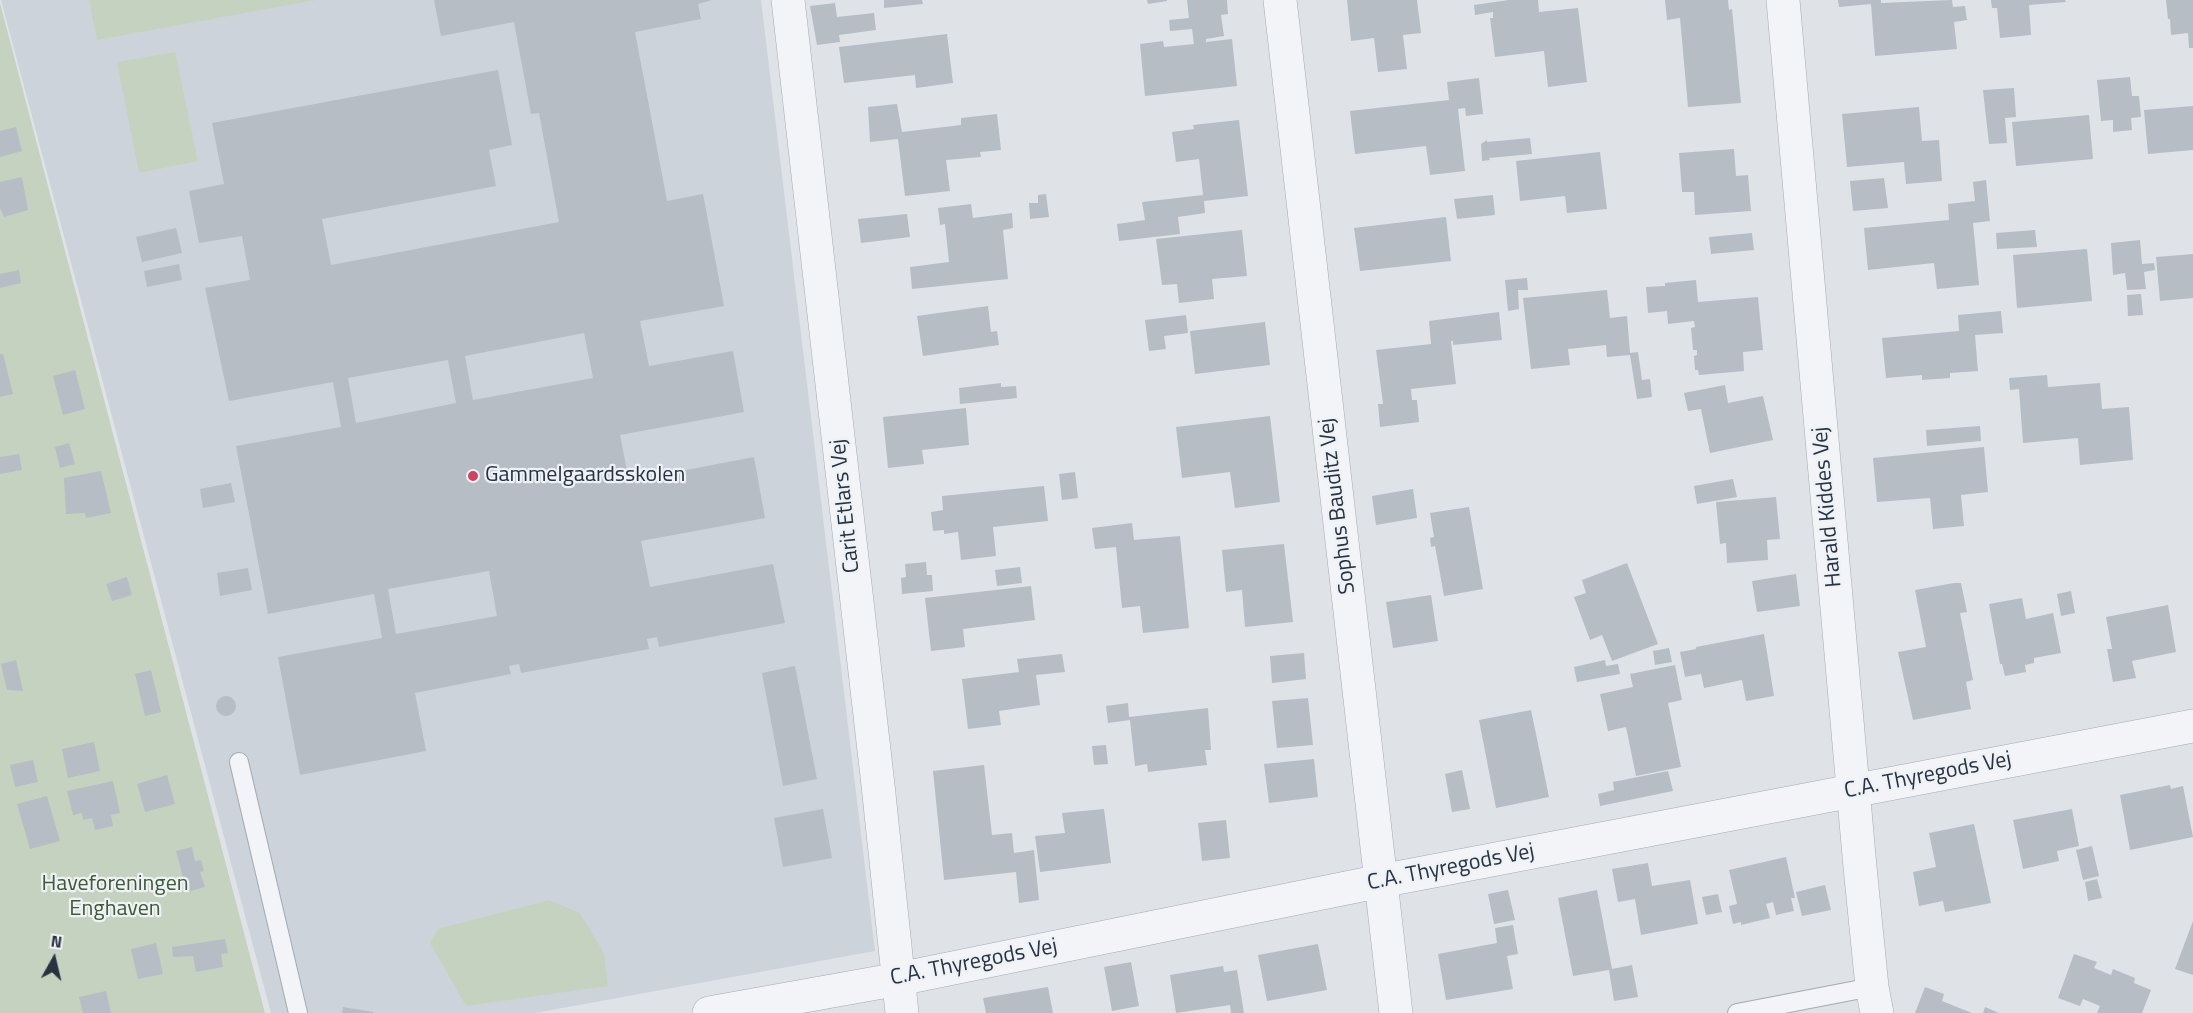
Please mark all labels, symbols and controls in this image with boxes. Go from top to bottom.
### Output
street label: Sophus Bauditz Vej [1314,417,1362,595]
street label: Harald Kiddes Vej [1808,426,1848,588]
street label: Carit Etlars Vej [826,438,866,574]
place label: Gammelgaardsskolen [485,463,685,489]
marker: Gammelgaardsskolen [466,469,480,483]
street label: C.A. Thyregods Vej [1842,747,2014,805]
street label: C.A. Thyregods Vej [1365,839,1537,897]
park label: Haveforeningen Enghaven [41,872,189,924]
north arrow [24,929,84,989]
text: N [49,929,64,954]
street label: C.A. Thyregods Vej [888,934,1060,992]

